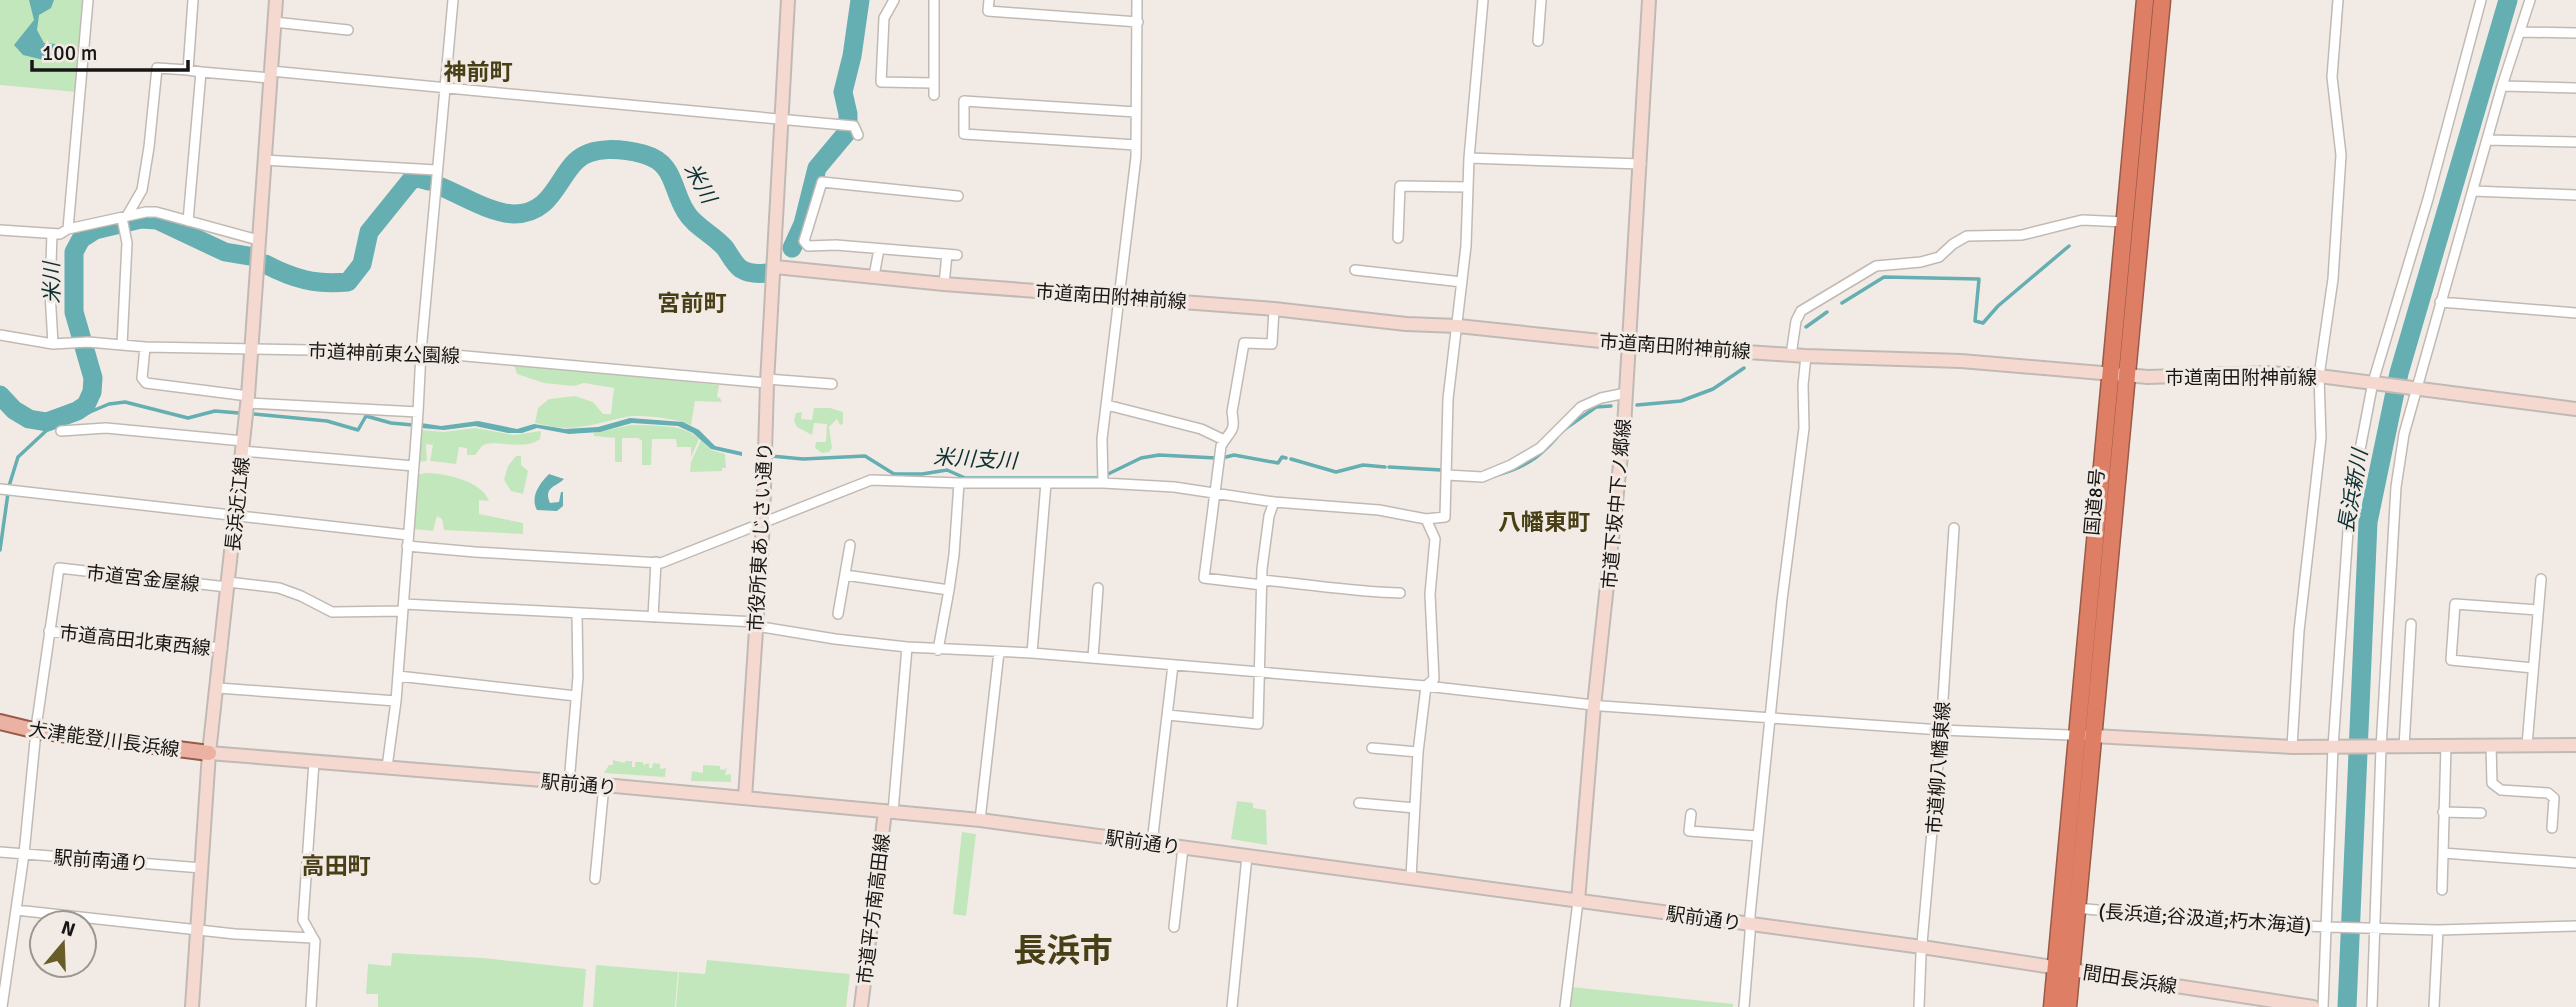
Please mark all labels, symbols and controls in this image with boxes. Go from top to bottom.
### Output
scale bar [32,28,187,72]
text: 100 m [42,40,97,66]
district label: 神前町 [444,58,513,87]
water label: 米川 [678,158,723,209]
water label: 米川 [39,260,65,304]
street label: 市道南田附神前線 [1034,280,1188,314]
district label: 宮前町 [658,289,727,318]
street label: 市道南田附神前線 [1598,330,1752,364]
street label: 市道神前東公園線 [308,339,460,369]
street label: 市道南田附神前線 [2165,366,2317,390]
street label: 市道下坂中下ノ郷線 [1598,418,1636,590]
street label: 市役所東あじさい通り [744,442,778,633]
water label: 米川支川 [932,444,1020,474]
water label: 長浜新川 [2333,445,2373,535]
street label: 長浜近江線 [221,456,255,553]
street label: 国道8号 [2080,468,2110,537]
district label: 八幡東町 [1498,508,1590,537]
street label: 市道宮金屋線 [85,561,201,597]
street label: 市道高田北東西線 [58,621,212,661]
street label: 市道柳八幡東線 [1922,701,1956,835]
street label: 大津能登川長浜線 [27,718,181,762]
street label: 駅前通り [540,770,618,800]
street label: 駅前通り [1104,826,1182,860]
street label: 市道平方南高田線 [853,832,895,986]
street label: 駅前南通り [53,846,149,876]
district label: 高田町 [302,852,371,881]
street label: (長浜道;谷汲道;朽木海道) [2098,900,2312,938]
street label: 駅前通り [1665,902,1743,936]
north arrow [28,909,98,979]
text: N [58,915,78,942]
district label: 長浜市 [1014,931,1113,972]
street label: 間田長浜線 [2081,961,2179,999]

